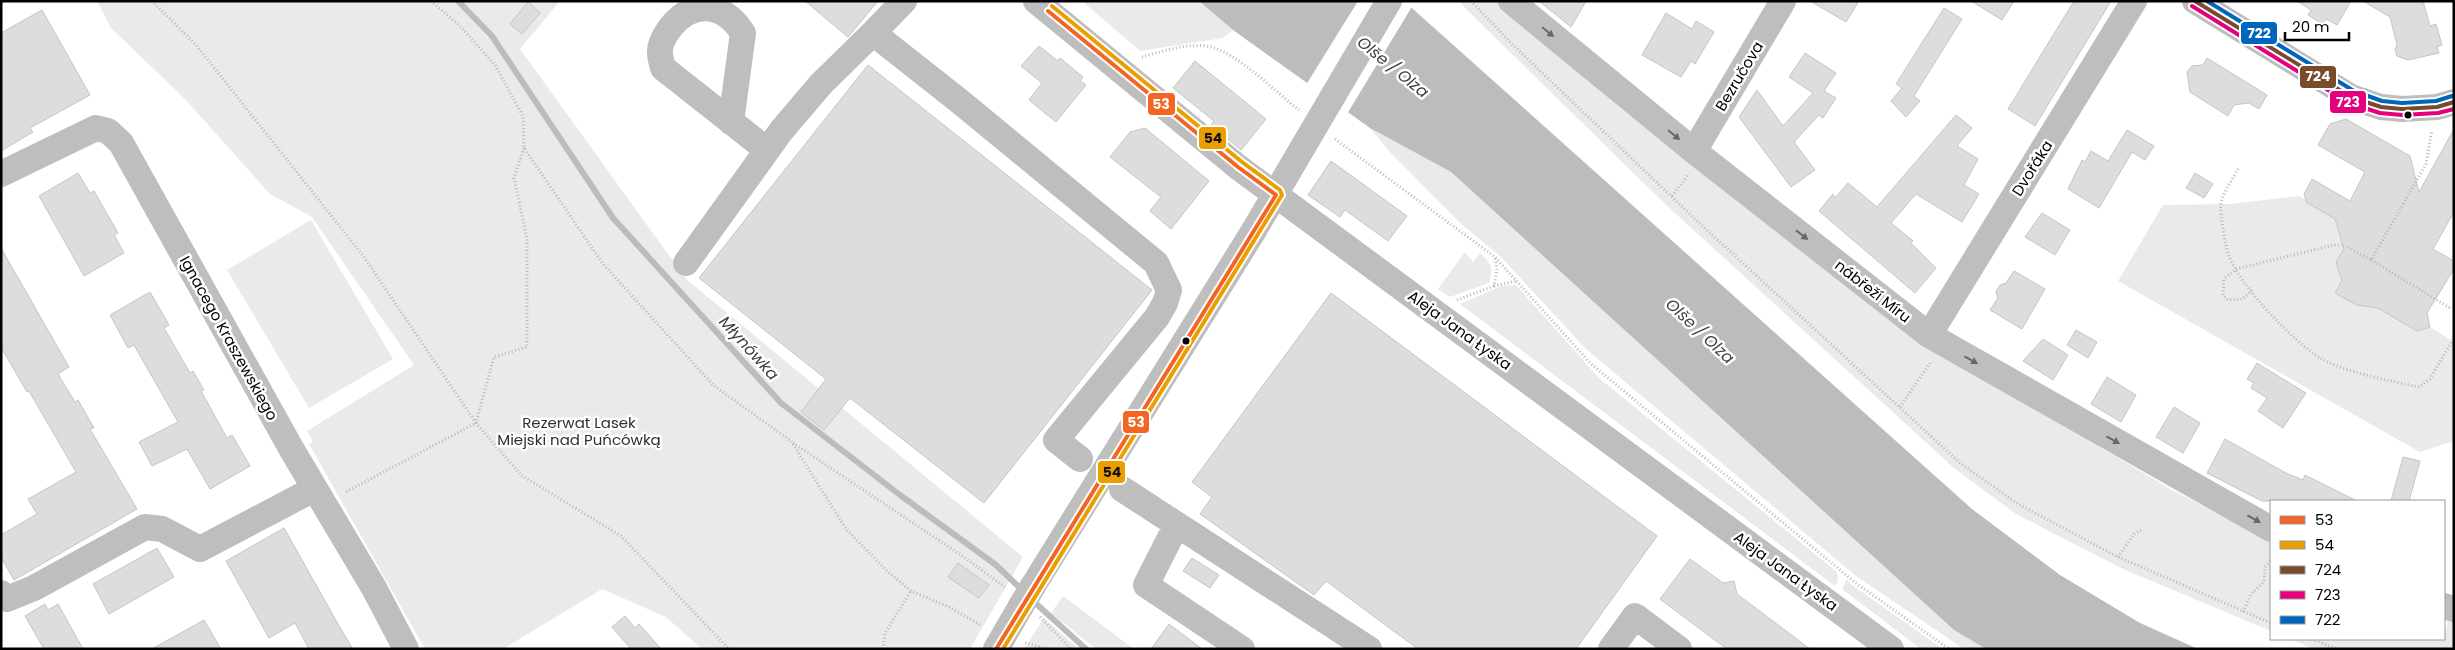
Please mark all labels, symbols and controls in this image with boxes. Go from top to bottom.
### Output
scale bar [2285,10,2349,42]
text: 20 m [2292,16,2330,37]
line badge: 722 [2240,21,2278,45]
text: 722 [2247,23,2271,43]
one-way arrow [1542,27,1555,38]
water label: Olše / Olza [1352,31,1434,103]
street label: Bezručova [1710,37,1768,115]
line badge: 724 [2299,65,2337,89]
text: 724 [2306,66,2330,86]
line badge: 723 [2329,90,2367,114]
line badge: 53 [1147,92,1176,116]
text: 723 [2336,92,2360,112]
text: 53 [1152,94,1170,114]
unlabelled marker [2403,110,2413,120]
line badge: 54 [1198,126,1227,150]
text: 54 [1204,128,1222,148]
one-way arrow [1668,129,1680,140]
street label: Dvořáka [2007,136,2057,200]
one-way arrow [1795,230,1808,241]
street label: Ignacego Kraszewskiego [175,252,283,424]
street label: nábřeží Míru [1831,255,1915,327]
street label: Aleja Jana Łyska [1404,285,1516,375]
water label: Olše / Olza [1661,293,1740,369]
water label: Młynówka [714,311,784,385]
unlabelled marker [1181,336,1191,346]
one-way arrow [1964,355,1978,364]
line badge: 53 [1122,410,1150,434]
park label: Rezerwat Lasek Miejski nad Puńcówką [497,412,661,450]
text: 53 [1127,412,1145,432]
one-way arrow [2106,435,2119,444]
line badge: 54 [1097,460,1126,484]
text: 54 [1103,462,1121,482]
legend [2270,500,2445,640]
text: 53 [2315,509,2333,530]
one-way arrow [2248,515,2261,524]
street label: Aleja Jana Łyska [1730,526,1842,616]
text: 54 [2315,534,2334,555]
text: 724 [2315,559,2341,580]
text: 723 [2315,584,2341,605]
text: 722 [2315,609,2340,630]

